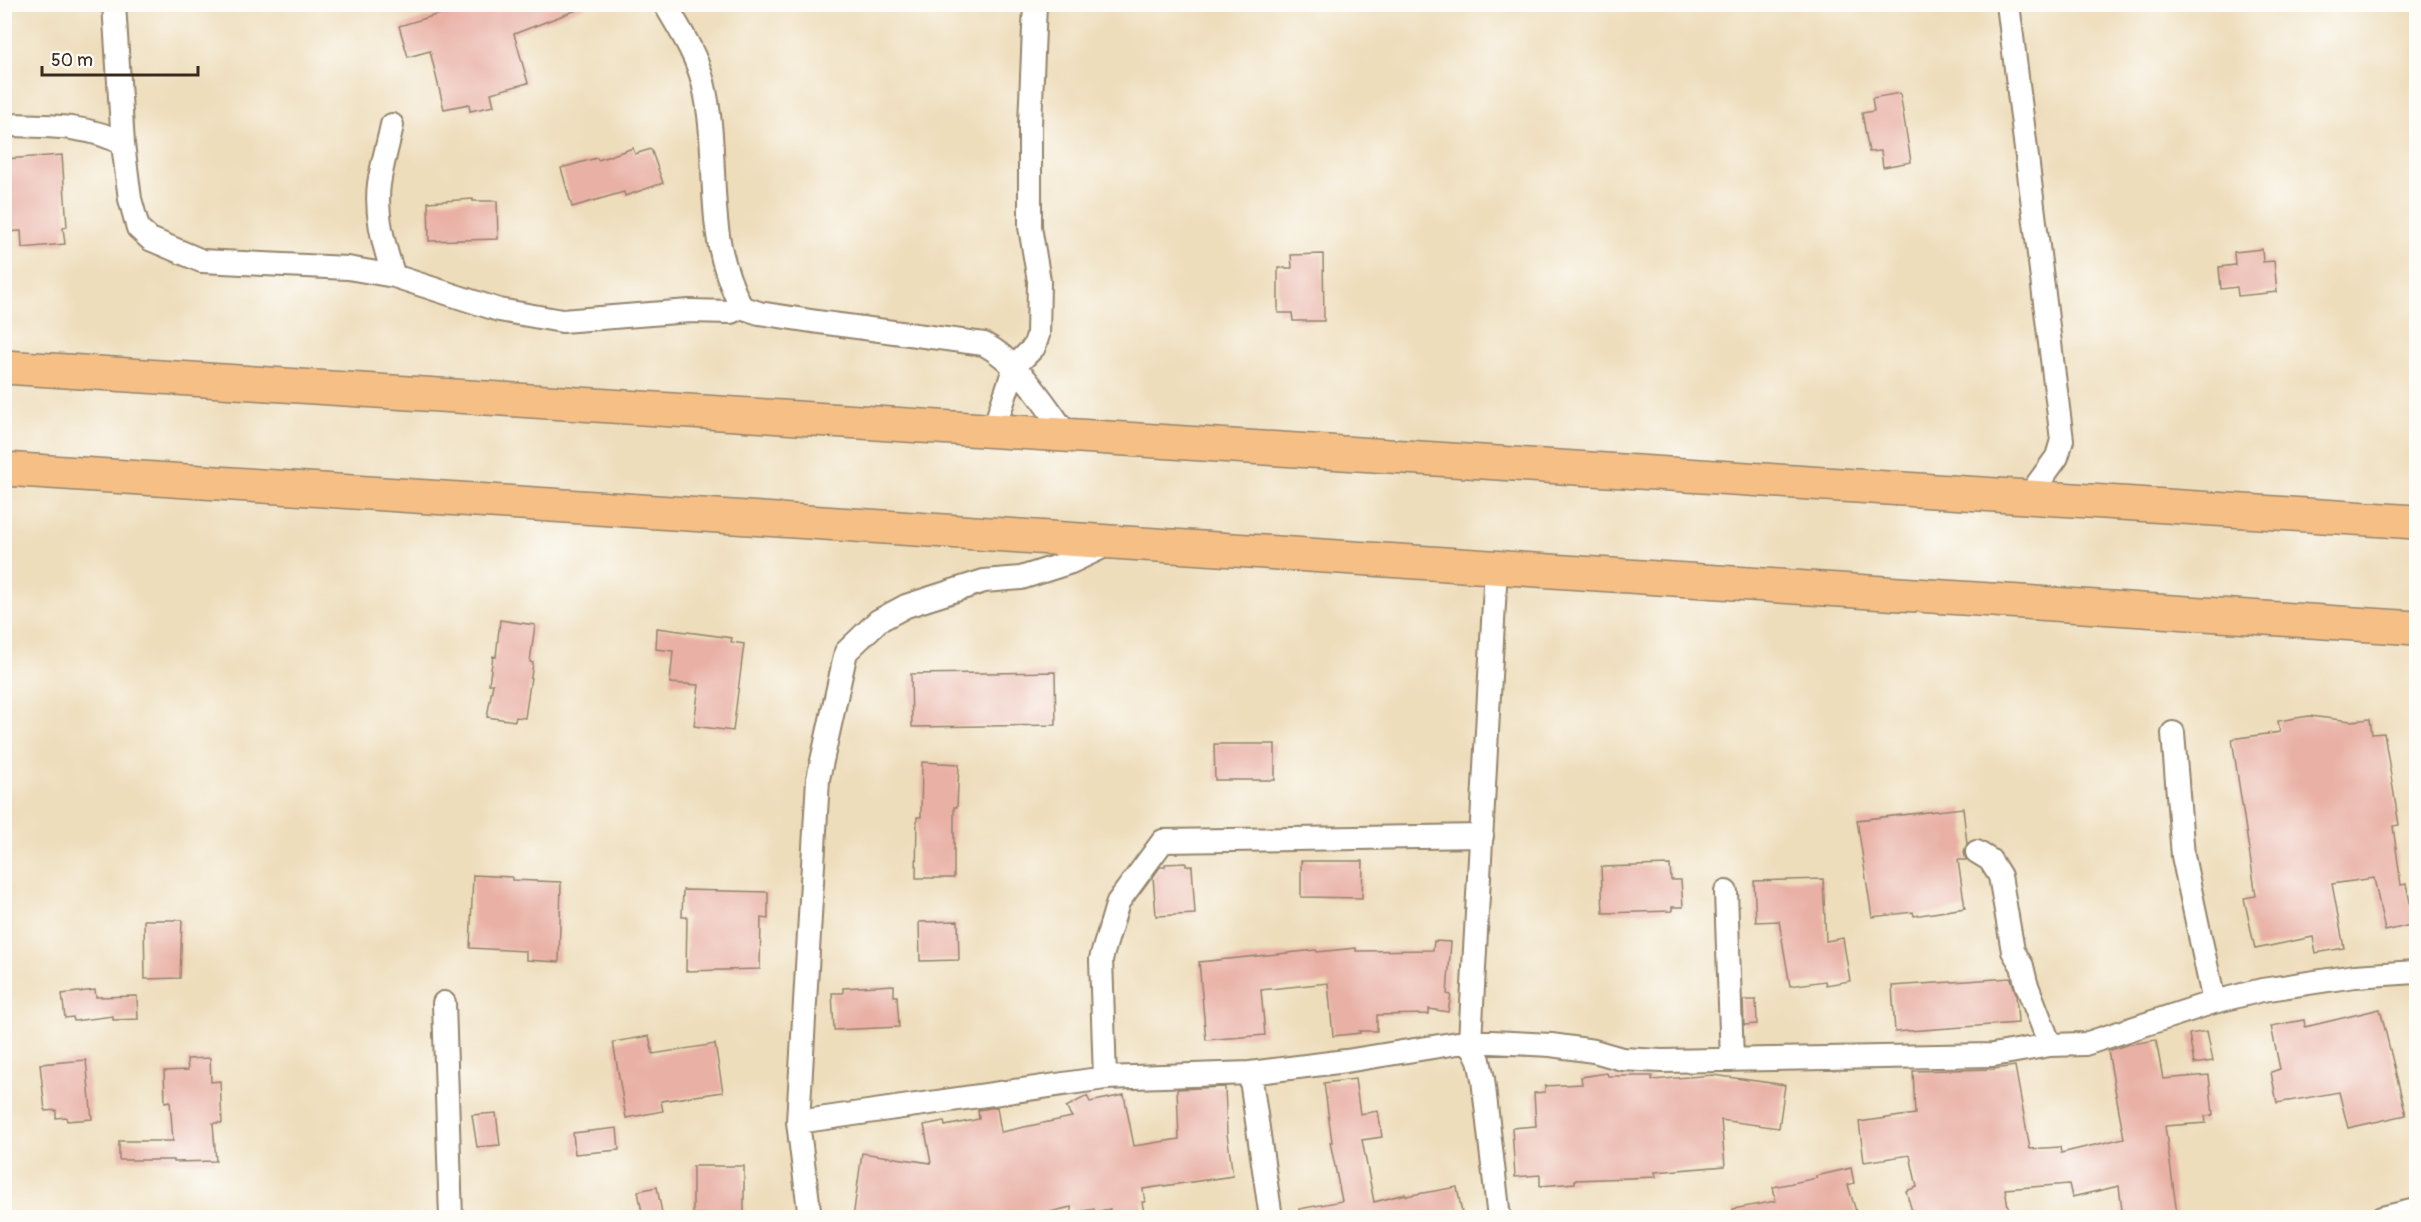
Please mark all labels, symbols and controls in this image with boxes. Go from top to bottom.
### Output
scale bar [42,39,198,77]
text: 50 m [51,49,93,72]

